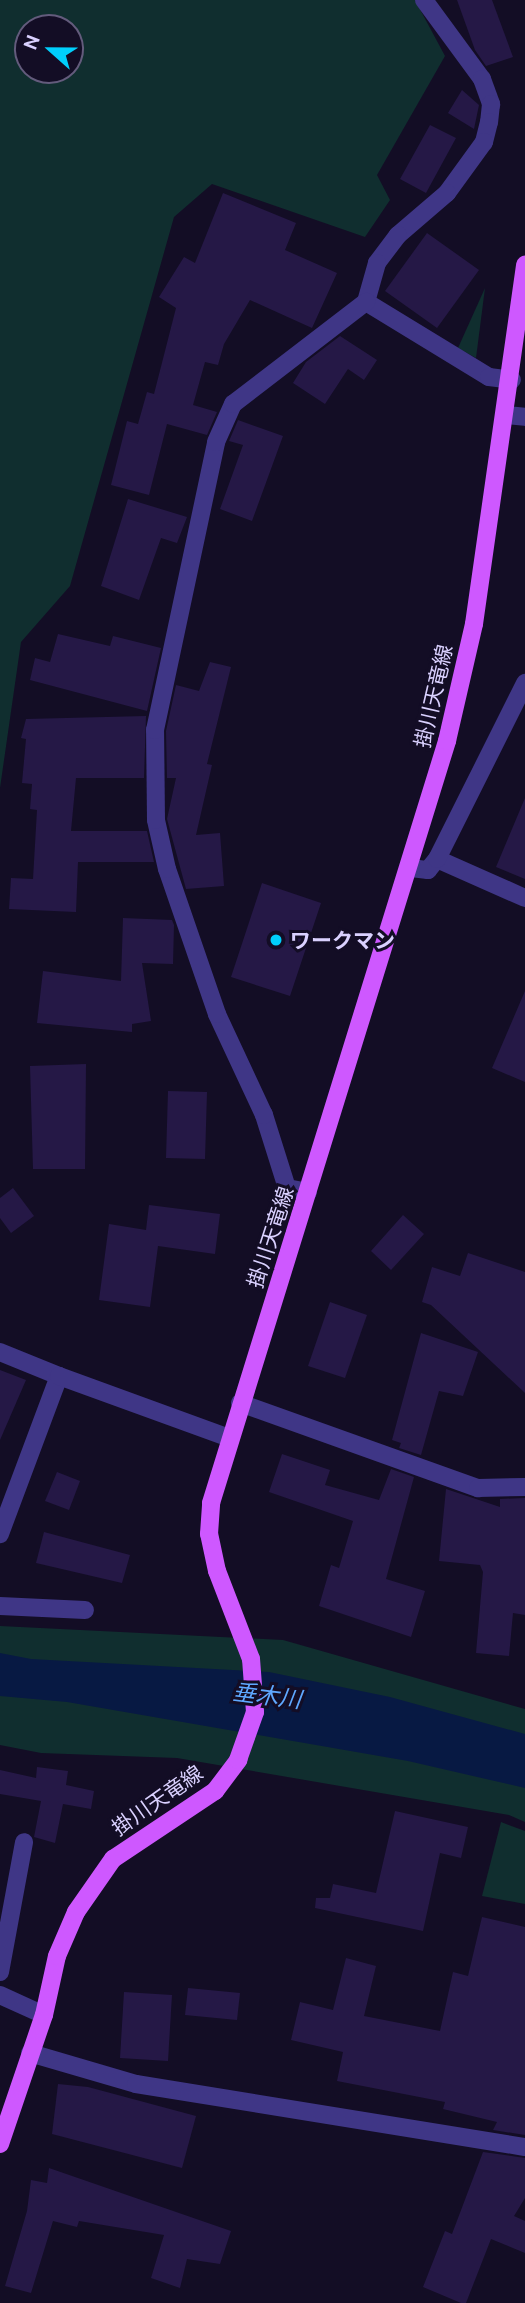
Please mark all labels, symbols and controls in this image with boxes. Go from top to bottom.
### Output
north arrow [14,14,84,84]
text: N [18,32,44,53]
street label: 掛川天竜線 [409,642,457,750]
place label: ワークマン [290,927,395,953]
marker: ワークマン [268,932,284,948]
street label: 掛川天竜線 [242,1183,298,1291]
water label: 垂木川 [231,1678,303,1714]
street label: 掛川天竜線 [107,1760,207,1840]

